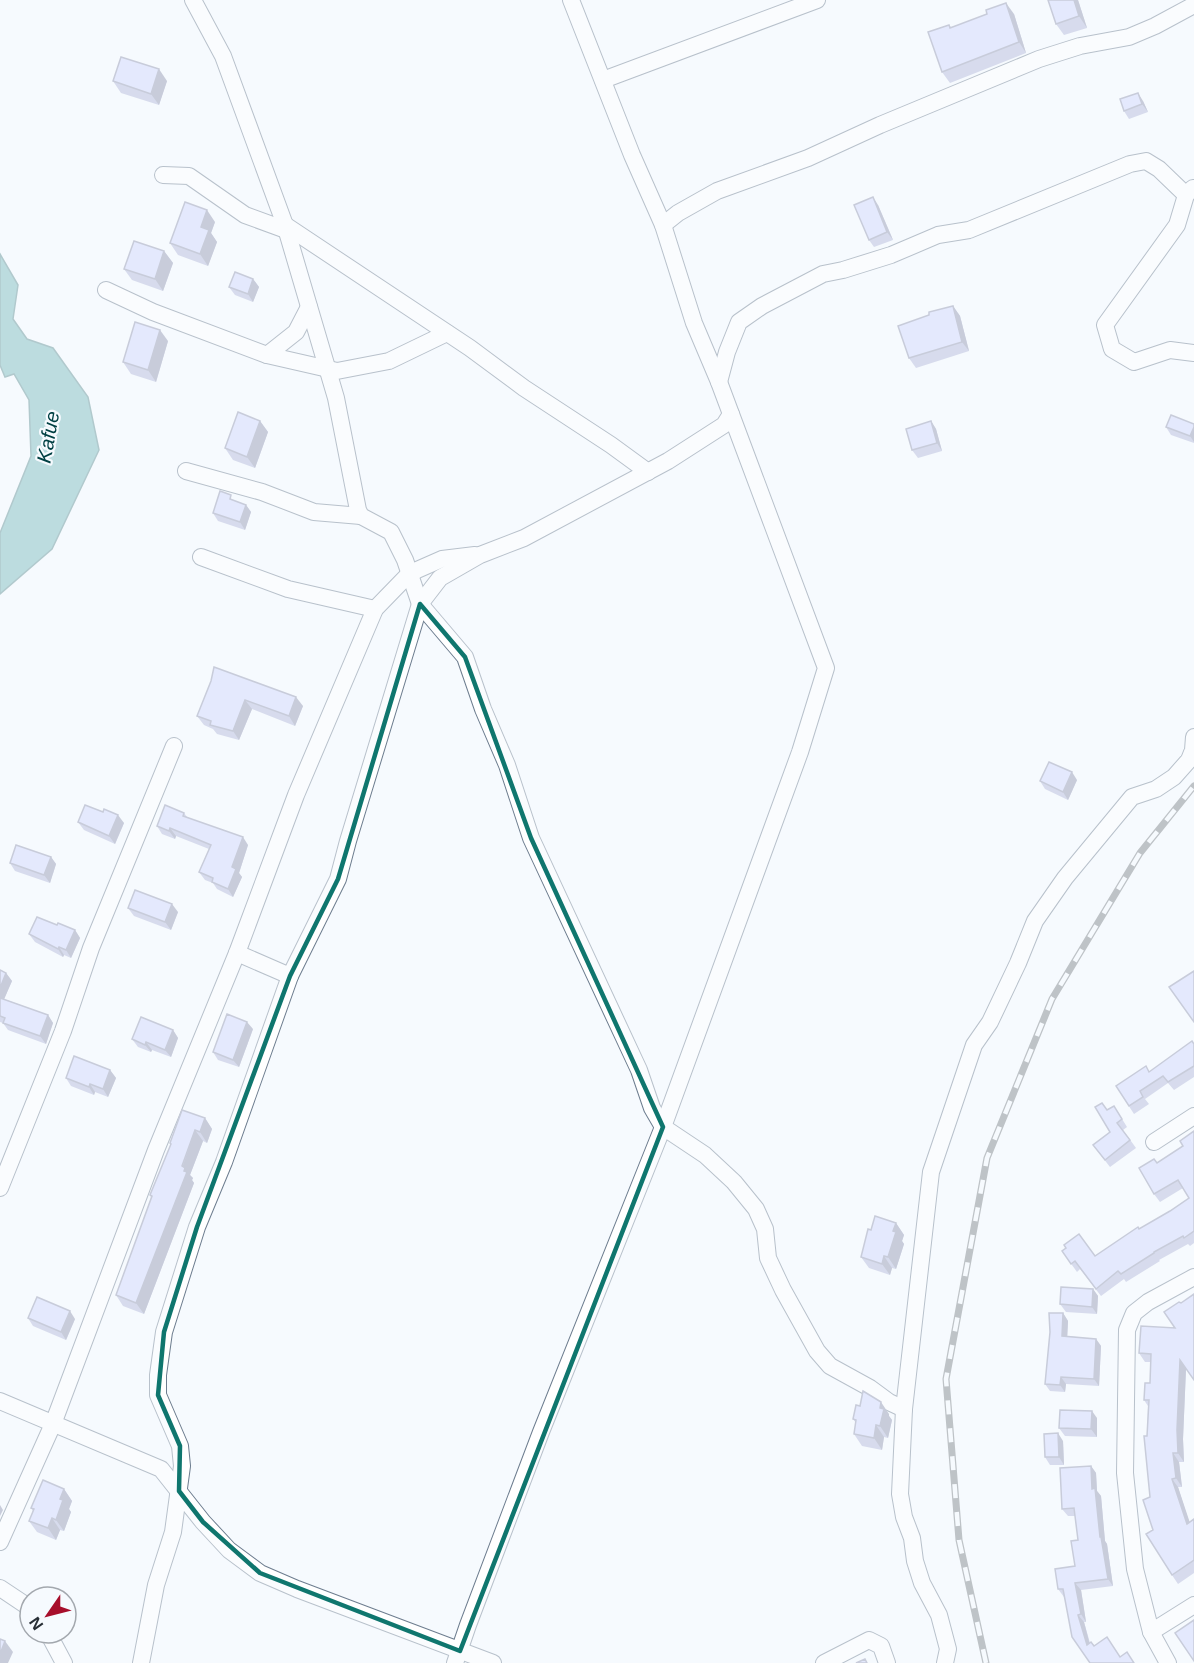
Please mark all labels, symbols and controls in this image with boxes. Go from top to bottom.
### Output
water label: Kafue [33,409,63,465]
north arrow [18,1585,78,1645]
text: N [26,1614,46,1633]

